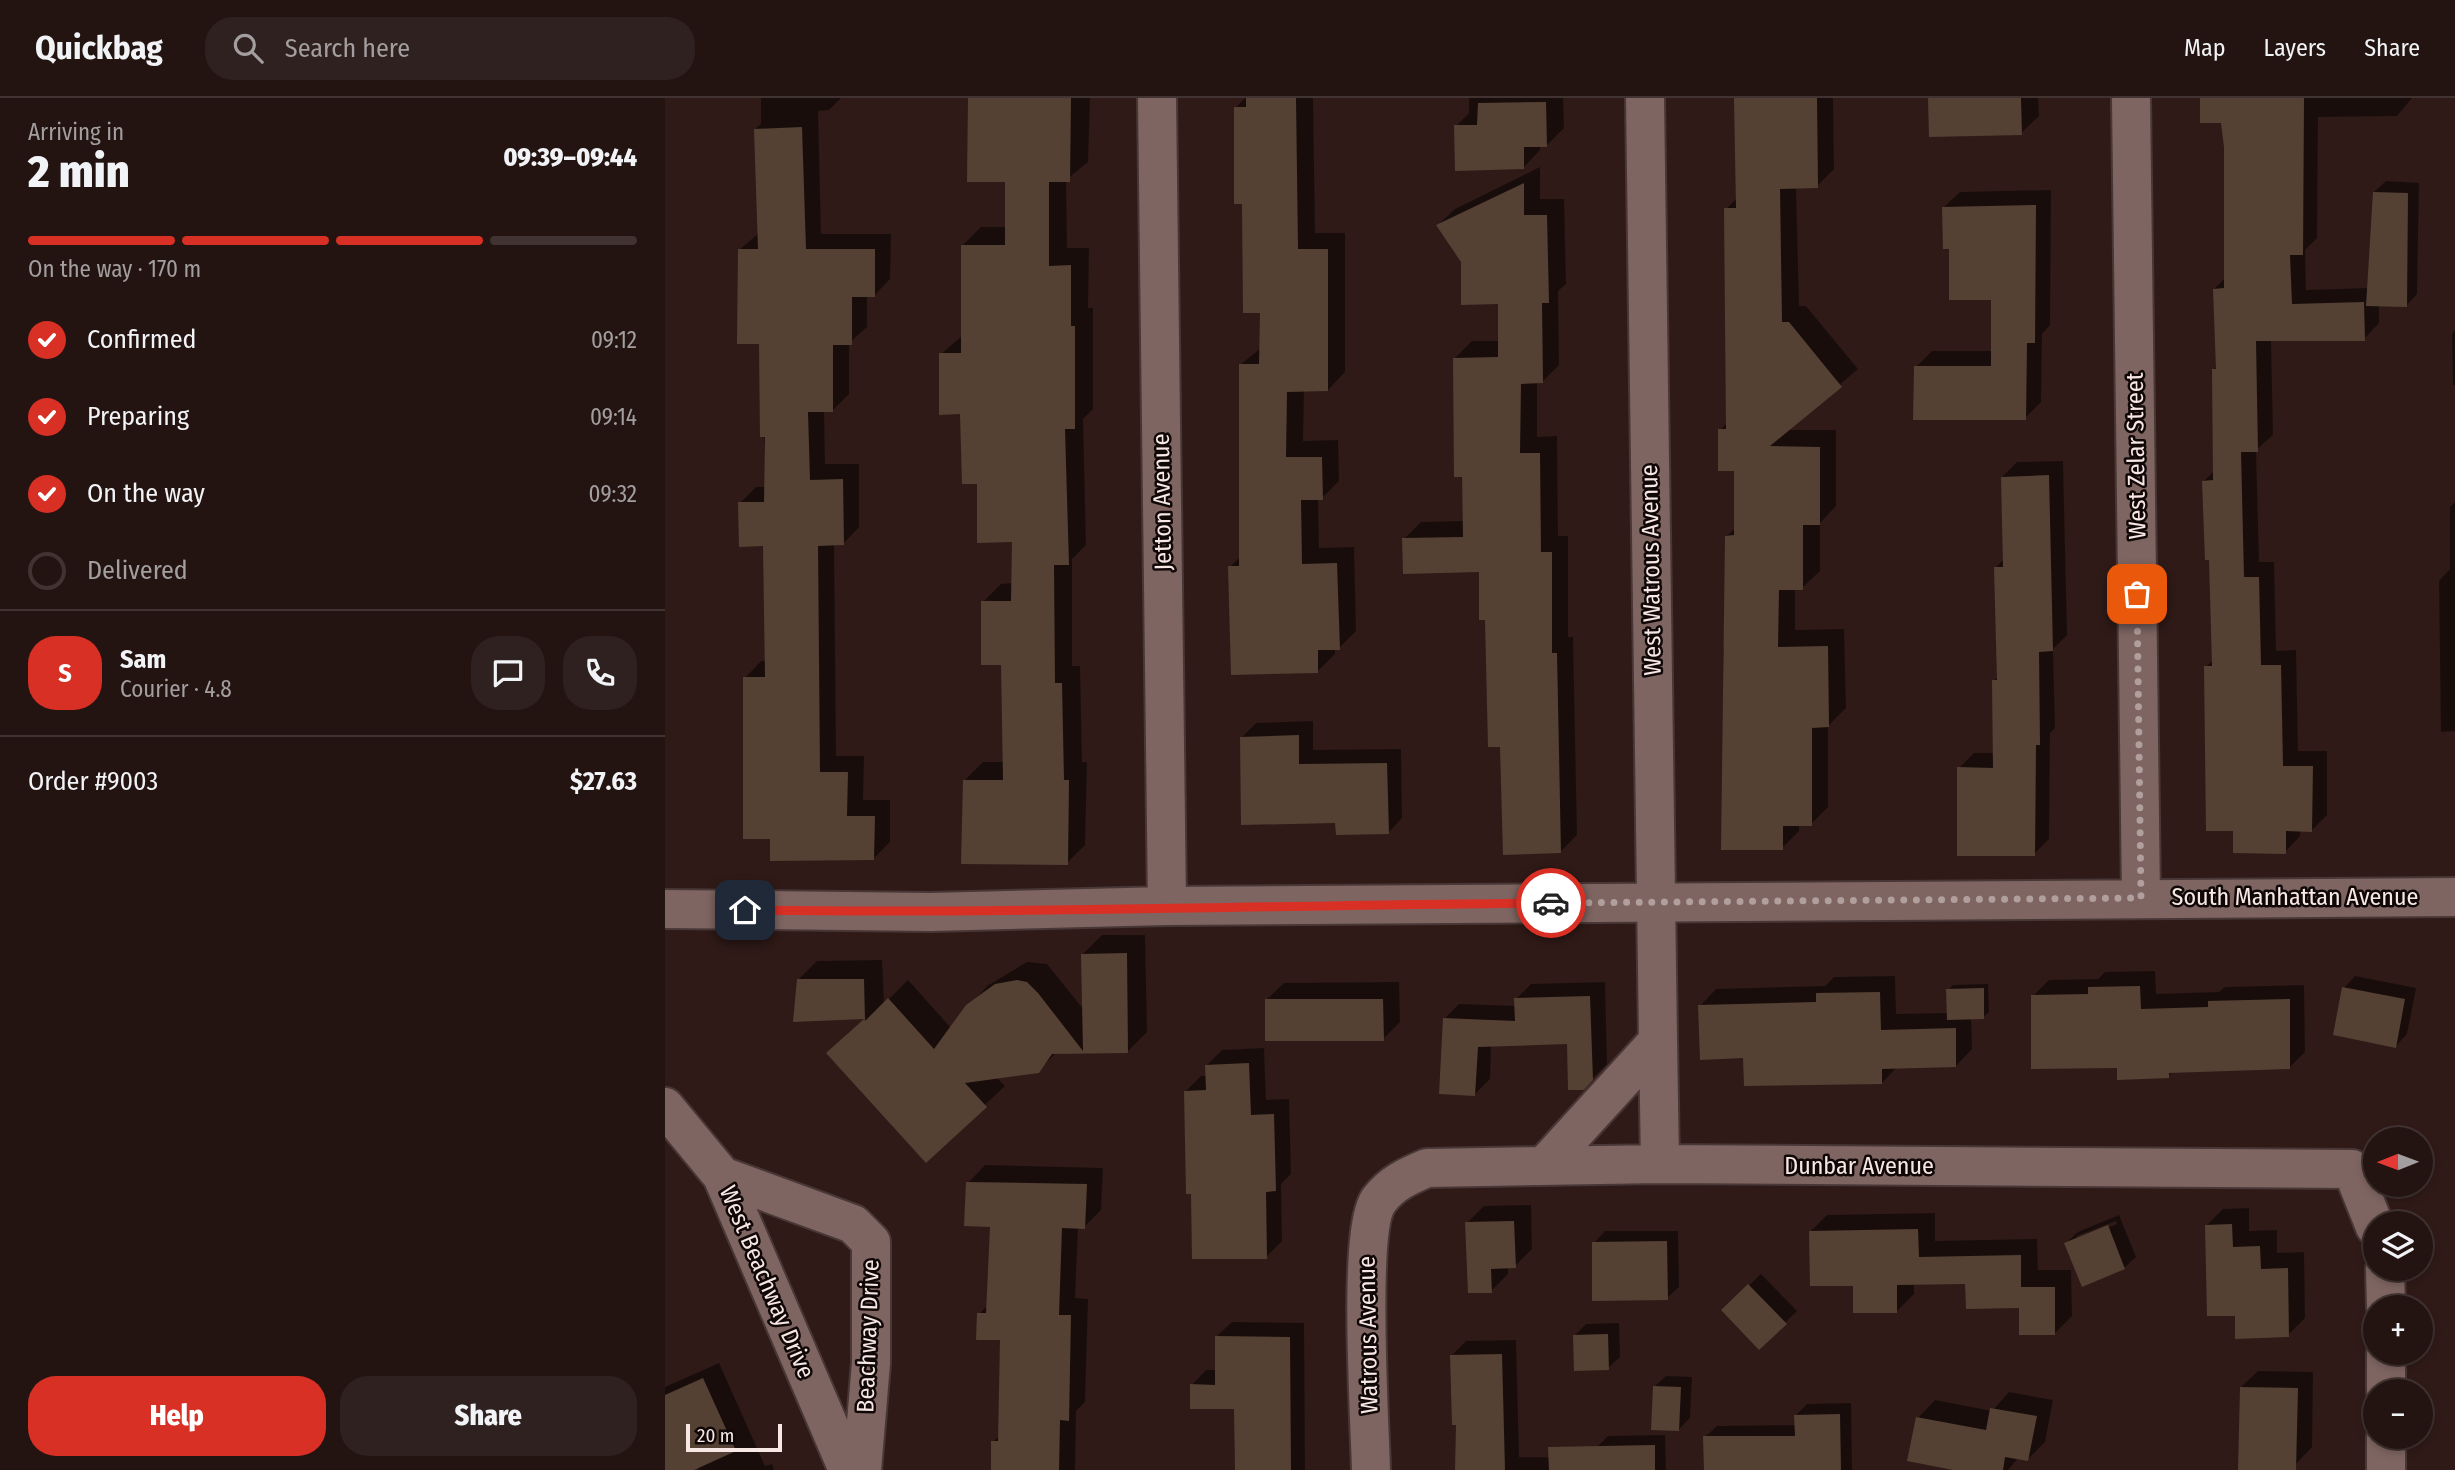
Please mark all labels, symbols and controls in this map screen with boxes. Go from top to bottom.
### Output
search box [205,17,695,80]
text: Quickbag [35,28,163,68]
icon: search [229,29,267,67]
text: Search here [285,33,410,64]
text: Map [2184,34,2226,62]
text: Layers [2264,34,2326,62]
text: Share [2364,34,2420,62]
text: Arriving in [28,118,124,146]
text: 09:39–09:44 [503,142,637,173]
text: 2 min [28,144,130,199]
text: On the way · 170 m [28,255,201,283]
icon: check [28,321,66,359]
text: Confirmed [87,324,197,355]
text: 09:12 [591,326,637,354]
street label: West Zelar Street [2121,372,2151,540]
icon: check [28,398,66,436]
text: Preparing [87,401,189,432]
text: 09:14 [590,403,637,431]
street label: Jetton Avenue [1147,433,1177,571]
street label: West Watrous Avenue [1635,464,1667,676]
icon: check [28,475,66,513]
text: On the way [87,478,205,509]
text: 09:32 [589,480,637,508]
text: Delivered [87,555,188,586]
pin [2107,564,2167,624]
icon: bag [2118,575,2156,613]
button: chat [471,636,545,710]
button: phone [563,636,637,710]
text: Sam [120,644,166,675]
text: S [58,658,72,689]
text: Courier · 4.8 [120,675,232,703]
text: Order #9003 [28,766,158,797]
text: $27.63 [570,766,637,797]
courier [1516,868,1586,938]
pin [715,880,775,940]
street label: South Manhattan Avenue [2172,883,2418,911]
icon: car [1532,884,1570,922]
icon: home [726,891,764,929]
north arrow [2363,1127,2433,1197]
map controls [2363,1127,2433,1449]
street label: Dunbar Avenue [1784,1152,1934,1180]
street label: West Beachway Drive [714,1181,820,1383]
button: layers [2363,1211,2433,1281]
street label: Watrous Avenue [1353,1256,1383,1414]
street label: Beachway Drive [851,1259,885,1413]
button: + [2363,1295,2433,1365]
button: Help [28,1376,326,1456]
button: Share [340,1376,637,1456]
button: − [2363,1379,2433,1449]
scale bar [686,1421,782,1453]
text: 20 m [697,1424,734,1447]

